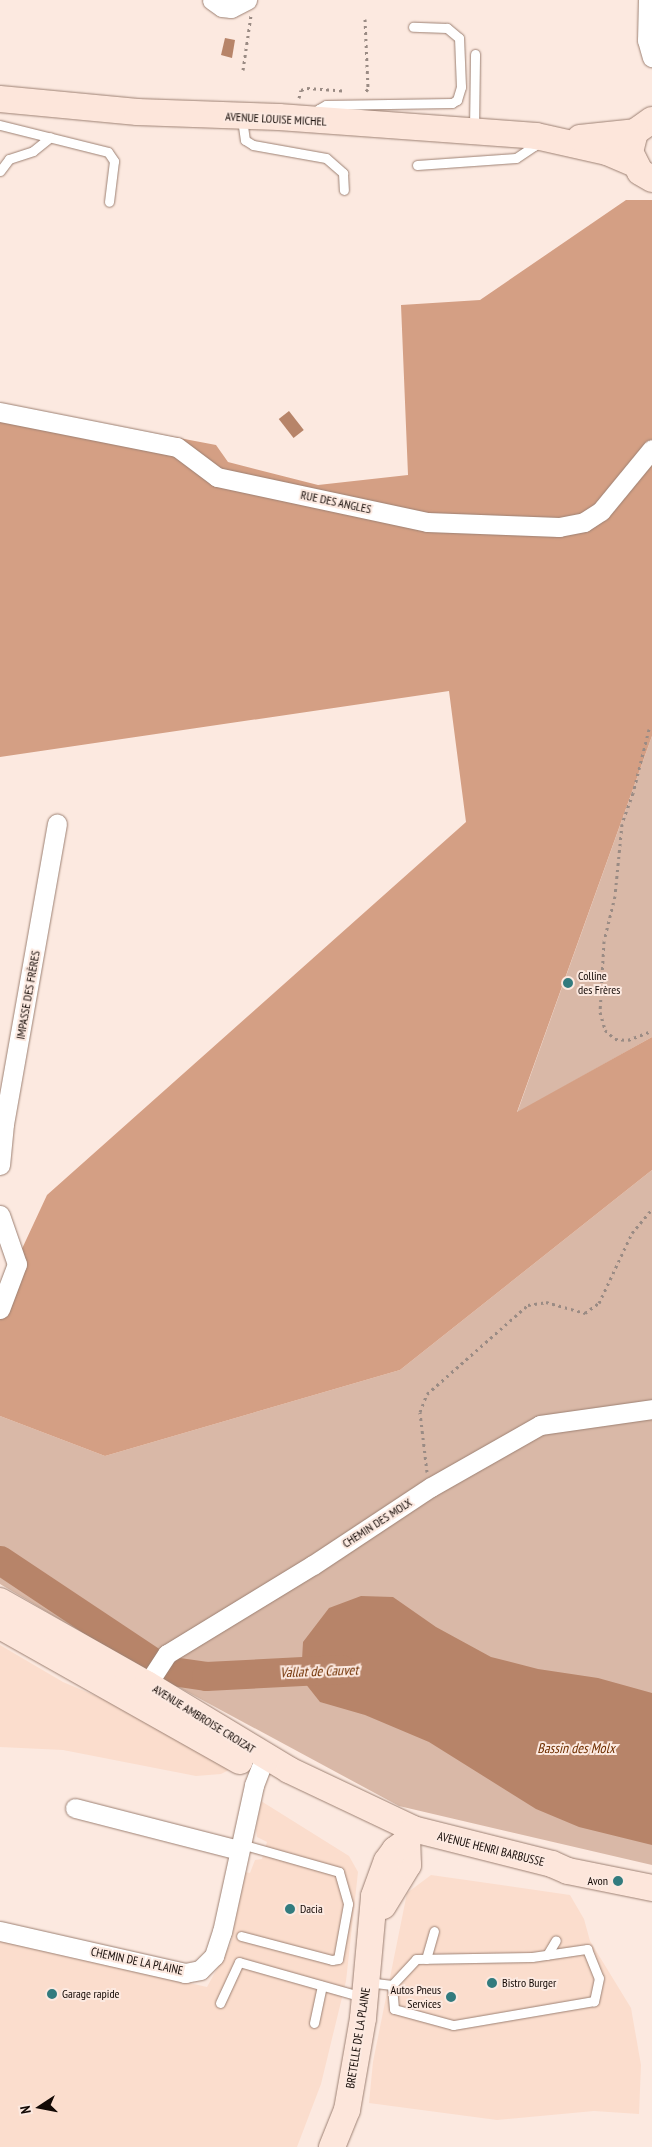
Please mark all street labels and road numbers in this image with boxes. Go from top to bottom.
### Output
street label: AVENUE LOUISE MICHEL [225,109,327,129]
street label: RUE DES ANGLES [299,487,373,517]
street label: IMPASSE DES FRÈRES [13,949,43,1041]
street label: CHEMIN DES MOLX [340,1495,414,1551]
street label: AVENUE AMBROISE CROIZAT [150,1681,258,1757]
street label: AVENUE HENRI BARBUSSE [436,1829,546,1869]
street label: CHEMIN DE LA PLAINE [89,1944,185,1978]
street label: BRETELLE DE LA PLAINE [343,1986,373,2090]

